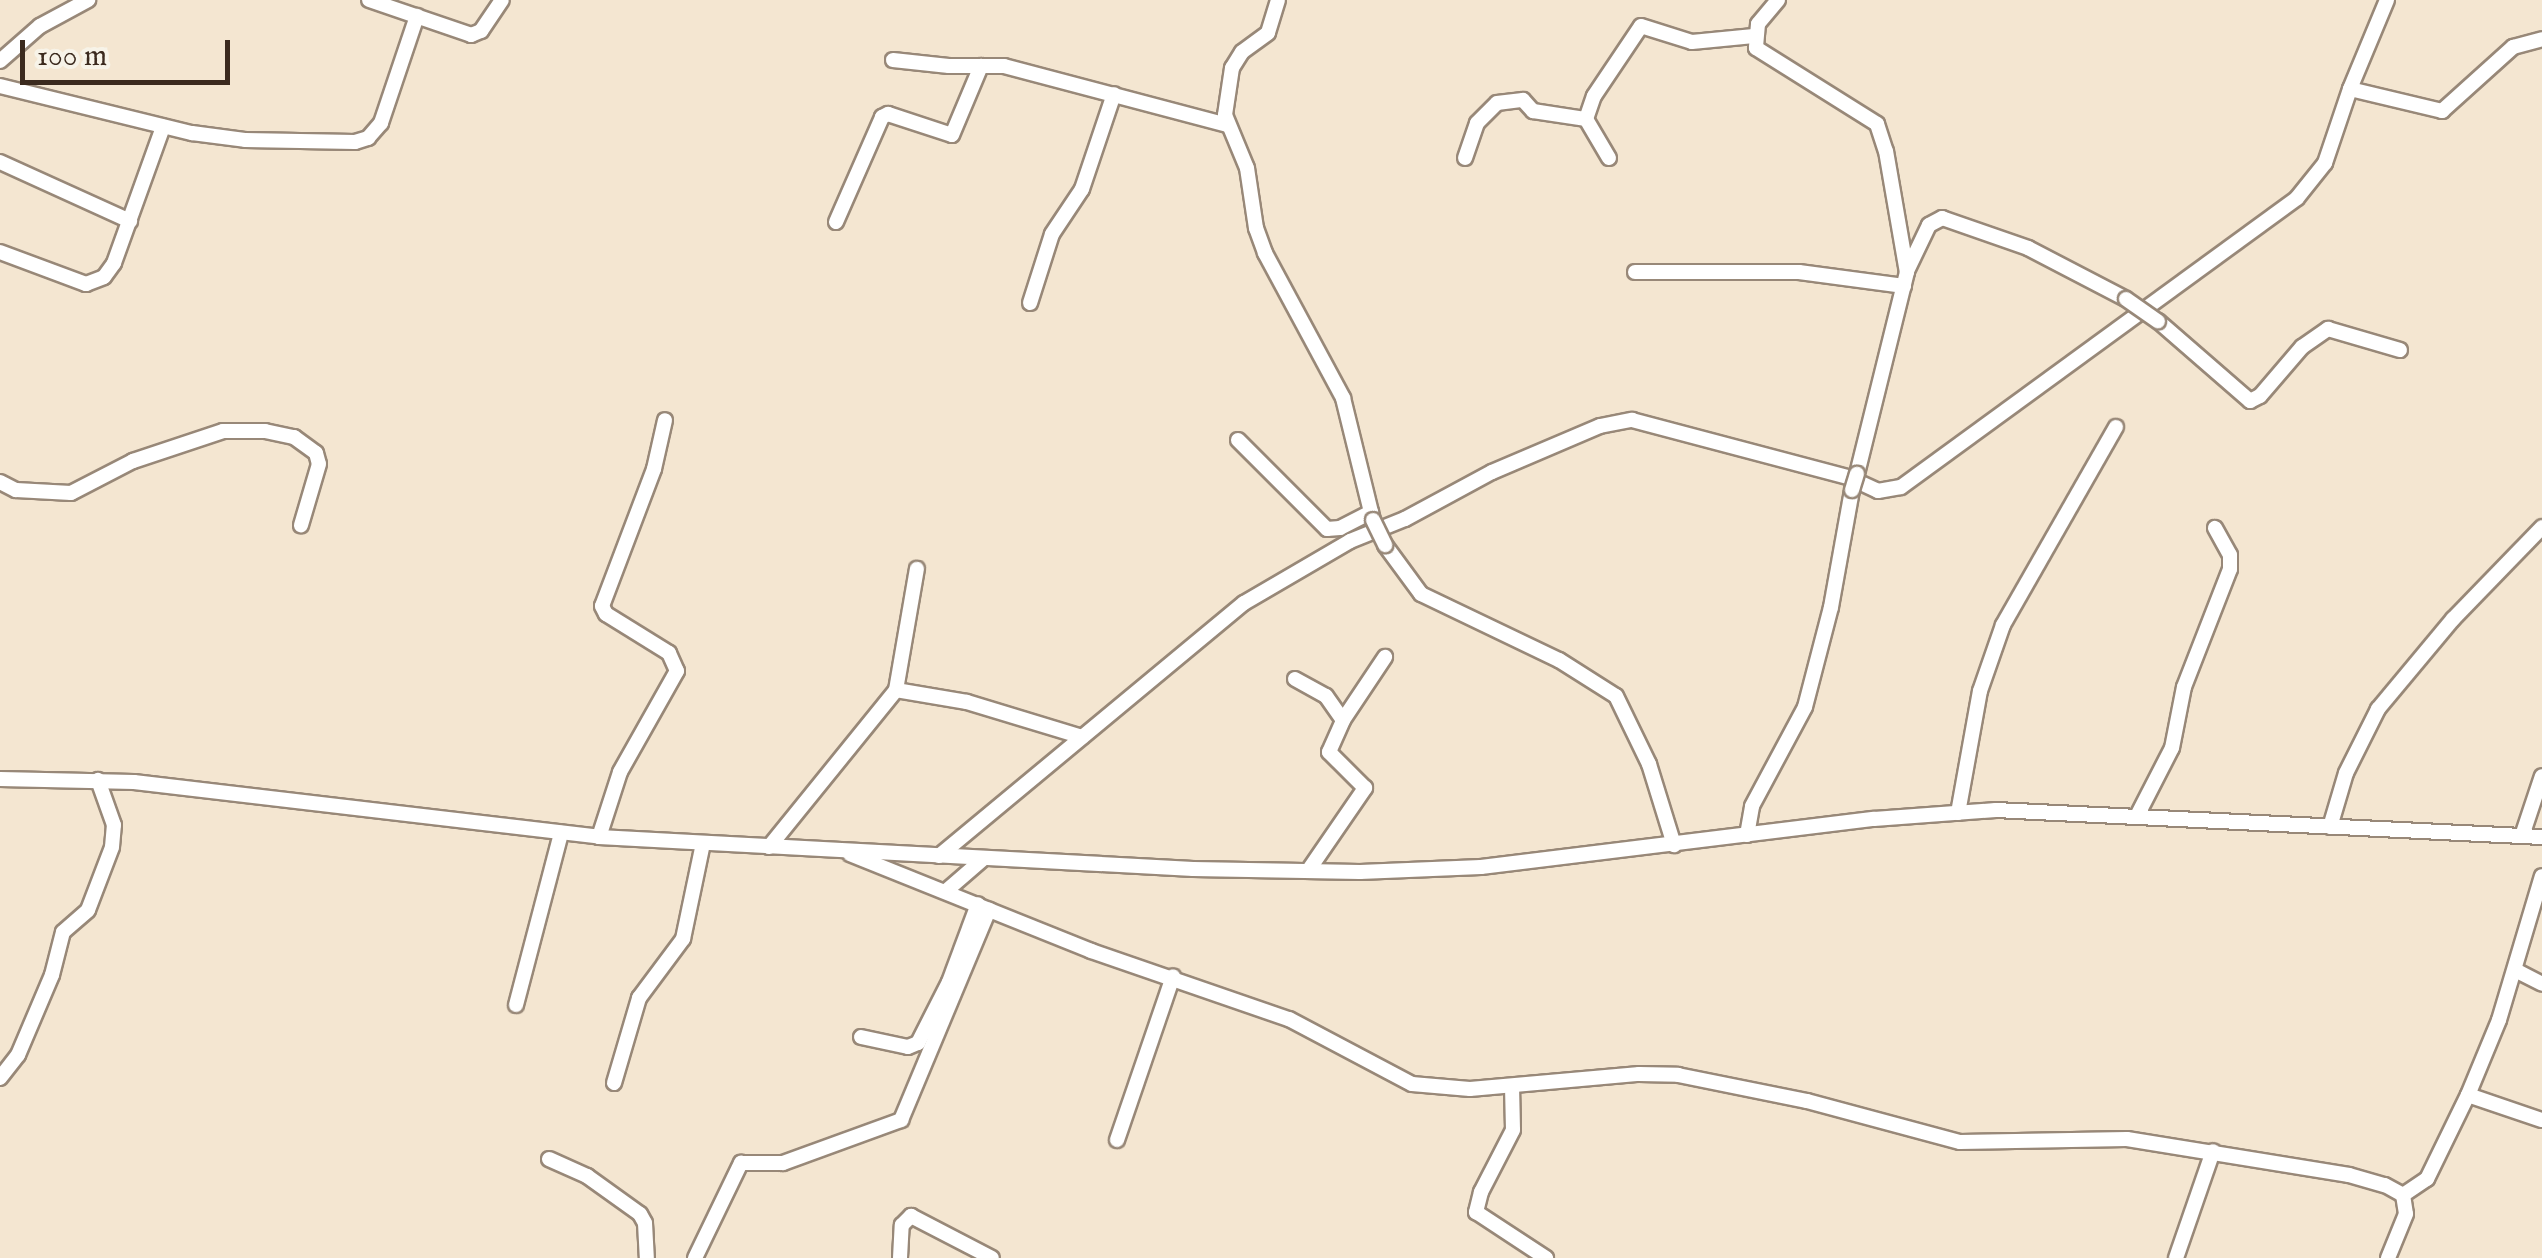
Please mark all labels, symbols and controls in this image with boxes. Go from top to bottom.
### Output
scale bar [25,20,235,82]
text: 100 m [37,38,107,76]

